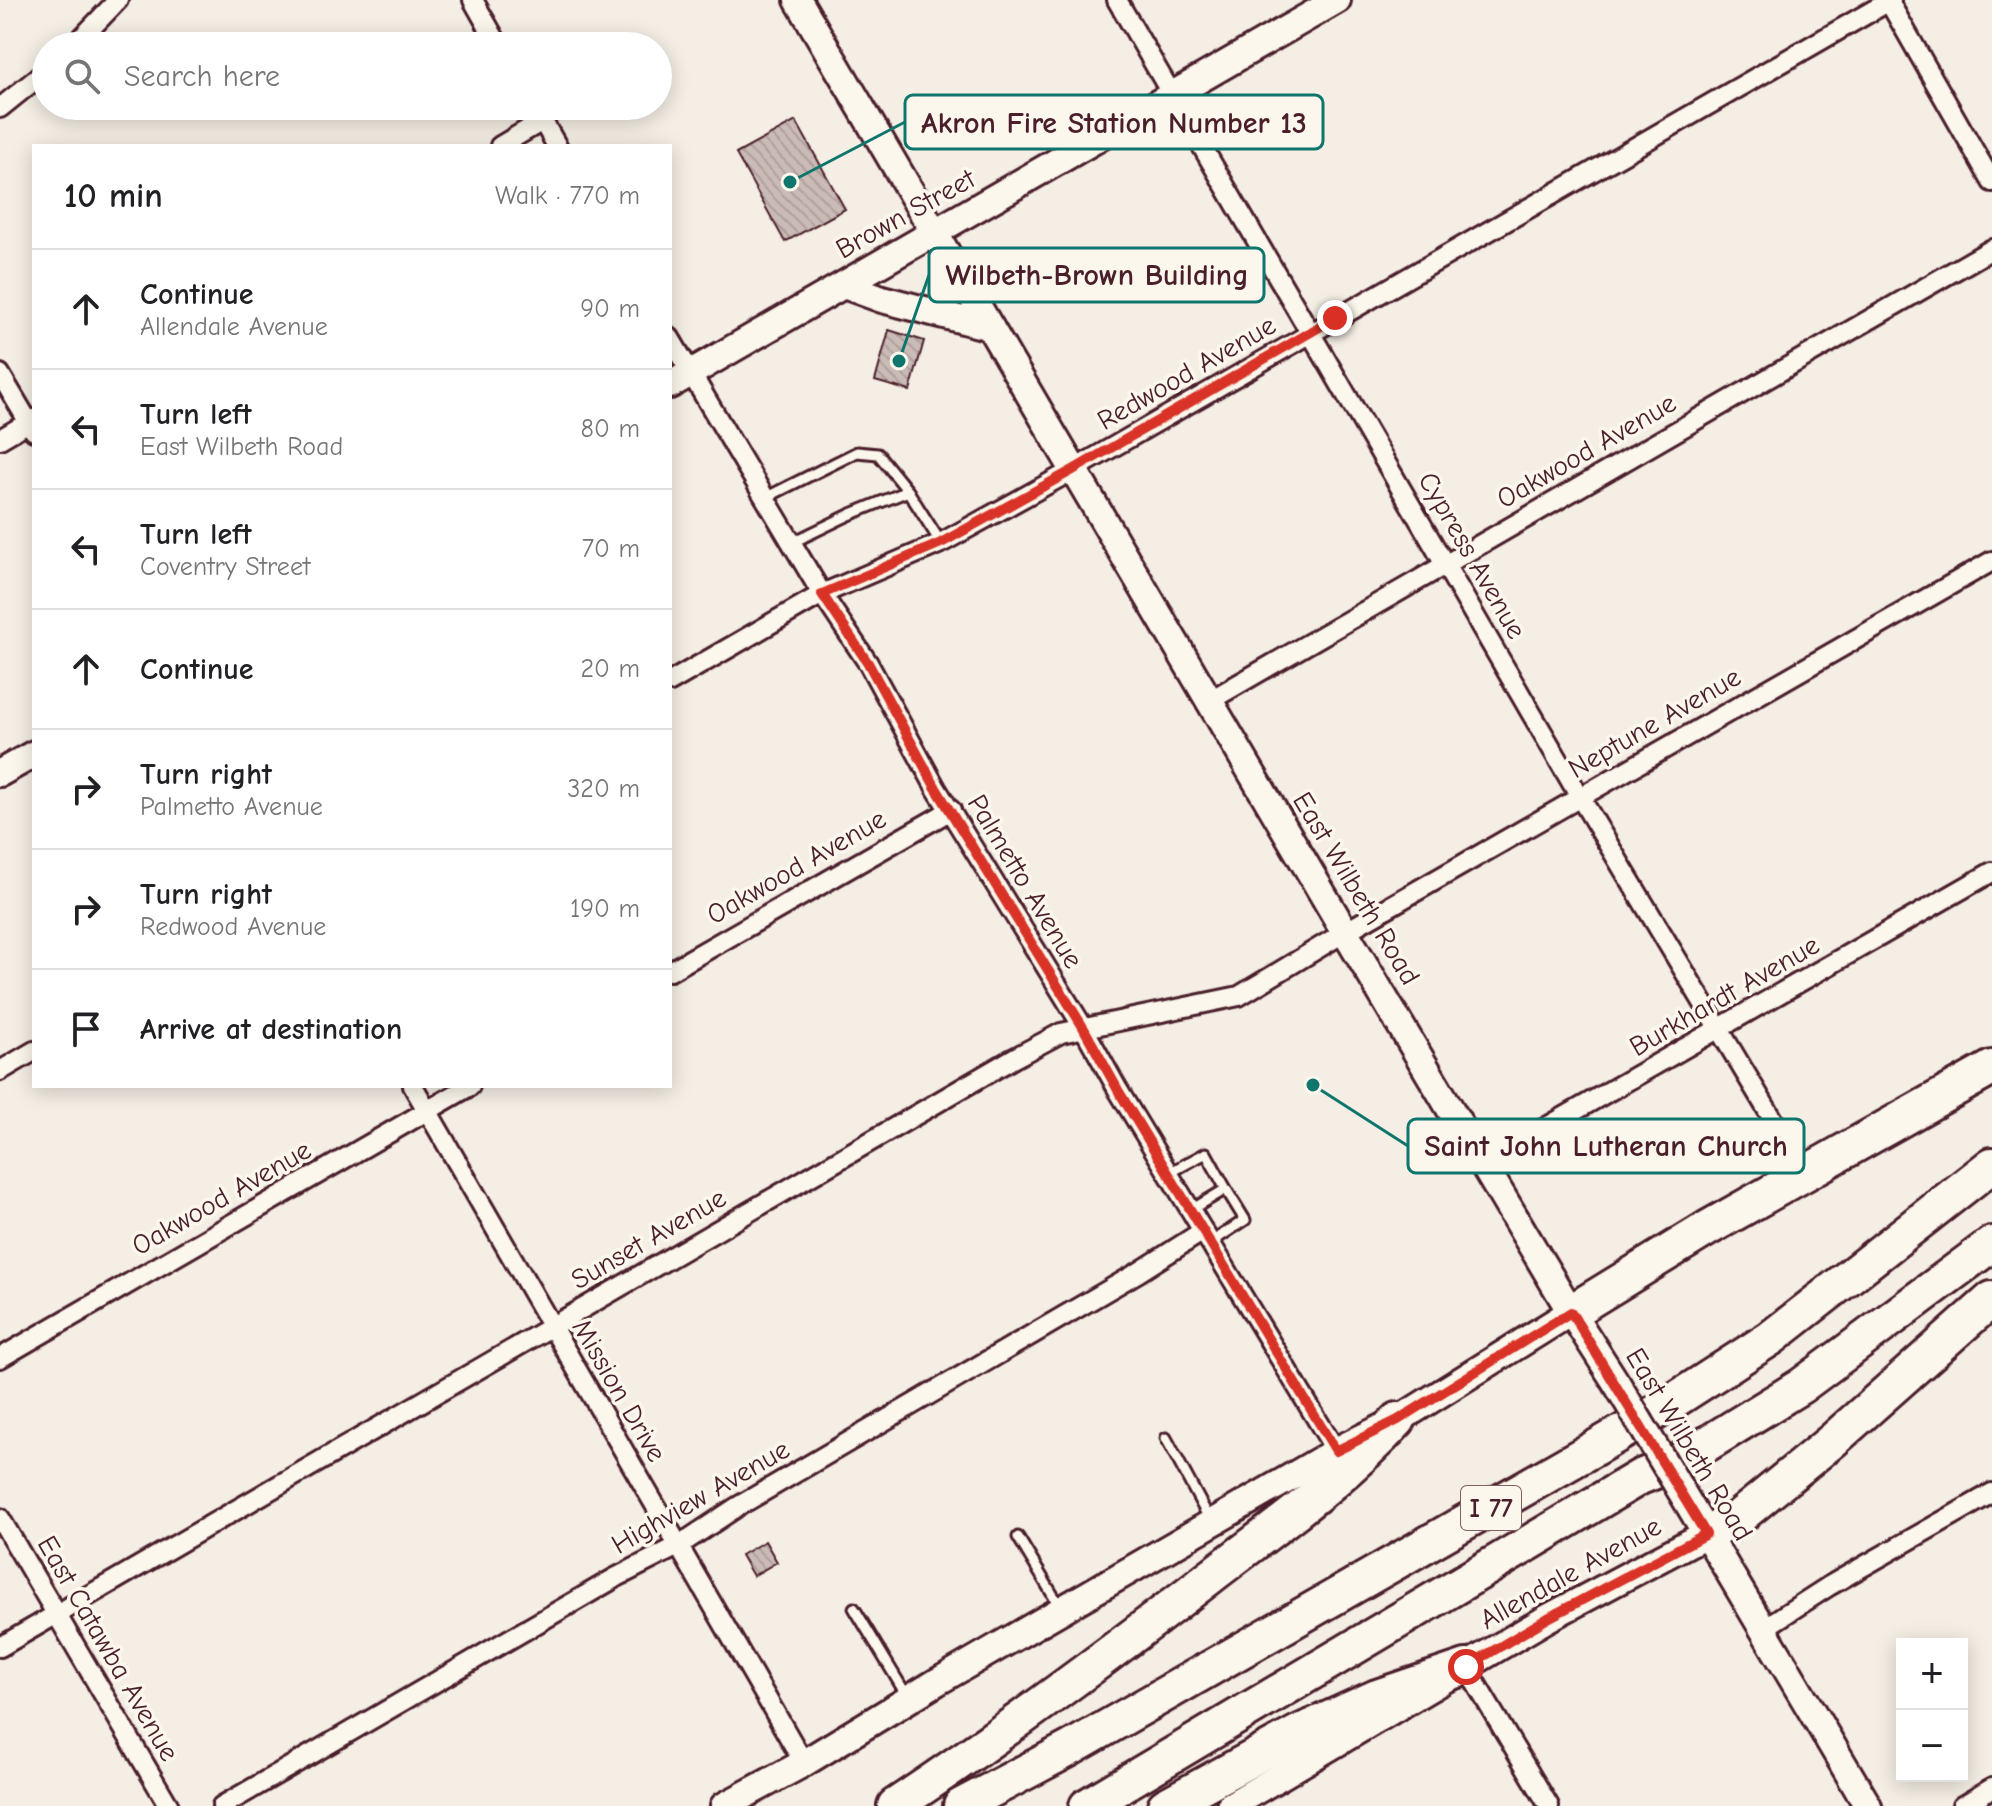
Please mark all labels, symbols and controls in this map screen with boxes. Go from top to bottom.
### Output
search box [32,32,672,120]
icon: search [60,54,104,98]
text: Search here [124,59,280,94]
callout: Akron Fire Station Number 13 [905,95,1323,149]
text: Akron Fire Station Number 13 [921,106,1307,141]
street label: Brown Street [830,162,982,265]
text: 10 min [64,176,163,216]
text: Walk · 770 m [495,181,640,211]
callout: Wilbeth-Brown Building [929,248,1264,302]
text: Wilbeth-Brown Building [945,258,1249,293]
text: Continue [140,277,254,312]
icon: ahead [64,287,108,331]
text: 90 m [580,294,640,324]
route end [1317,300,1353,336]
street label: Redwood Avenue [1092,309,1281,437]
text: Allendale Avenue [140,312,328,342]
street label: Oakwood Avenue [1491,387,1682,515]
text: Turn left [140,397,252,432]
icon: left [64,407,108,451]
text: 80 m [581,414,640,444]
text: East Wilbeth Road [140,432,343,462]
street label: Cypress Avenue [1412,466,1533,645]
text: Turn left [140,517,252,552]
icon: left [64,527,108,571]
text: 70 m [582,534,640,564]
text: Coventry Street [140,552,310,582]
icon: ahead [64,647,108,691]
text: Continue [140,652,254,687]
text: 20 m [580,654,640,684]
street label: Neptune Avenue [1563,661,1746,785]
text: Turn right [140,757,272,792]
icon: right [64,767,108,811]
text: 320 m [567,774,640,804]
street label: East Wilbeth Road [1286,786,1426,991]
street label: Palmetto Avenue [961,789,1090,974]
text: Palmetto Avenue [140,792,323,822]
street label: Oakwood Avenue [701,803,892,931]
text: Turn right [140,877,272,912]
icon: right [64,887,108,931]
text: 190 m [570,894,640,924]
text: Redwood Avenue [140,912,326,942]
street label: Burkhardt Avenue [1624,929,1825,1063]
icon: arrive [64,1007,108,1051]
text: Arrive at destination [140,1012,402,1047]
callout: Saint John Lutheran Church [1408,1119,1804,1173]
text: Saint John Lutheran Church [1424,1129,1788,1164]
street label: Oakwood Avenue [126,1134,317,1262]
street label: Sunset Avenue [565,1182,732,1296]
street label: Mission Drive [565,1313,673,1468]
street label: East Wilbeth Road [1619,1342,1759,1547]
street label: Highview Avenue [606,1433,795,1561]
road number: I 77 [1461,1486,1521,1530]
street label: Allendale Avenue [1474,1510,1667,1636]
street label: East Catawba Avenue [31,1530,186,1767]
map controls [1896,1638,1968,1782]
button: + [1896,1638,1968,1710]
route start [1448,1649,1484,1685]
button: − [1896,1710,1968,1782]

